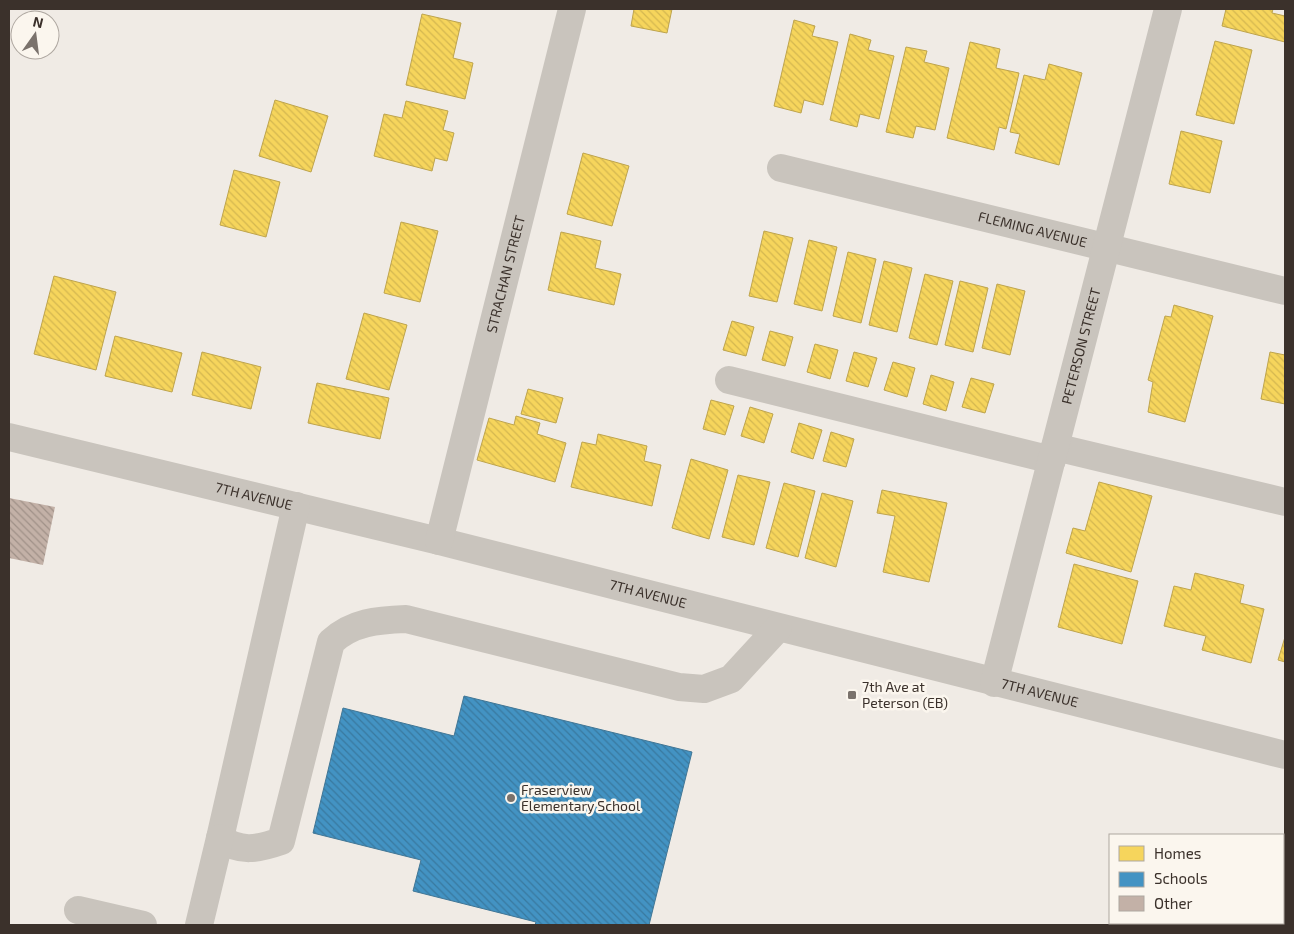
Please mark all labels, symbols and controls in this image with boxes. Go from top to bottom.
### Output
north arrow [10,10,60,60]
text: N [31,12,45,31]
street label: FLEMING AVENUE [976,207,1089,250]
street label: STRACHAN STREET [482,213,528,335]
street label: PETERSON STREET [1057,286,1104,406]
street label: 7TH AVENUE [214,478,295,513]
street label: 7TH AVENUE [608,575,689,611]
street label: 7TH AVENUE [999,675,1080,710]
place label: 7th Ave at Peterson (EB) [862,678,948,711]
marker: 7th Ave at Peterson (EB) [846,689,858,701]
place label: Fraserview Elementary School [521,781,641,814]
marker: Fraserview Elementary School [505,792,517,804]
legend [1109,834,1284,924]
text: Homes [1154,844,1201,862]
text: Schools [1154,869,1208,887]
text: Other [1154,894,1193,912]

